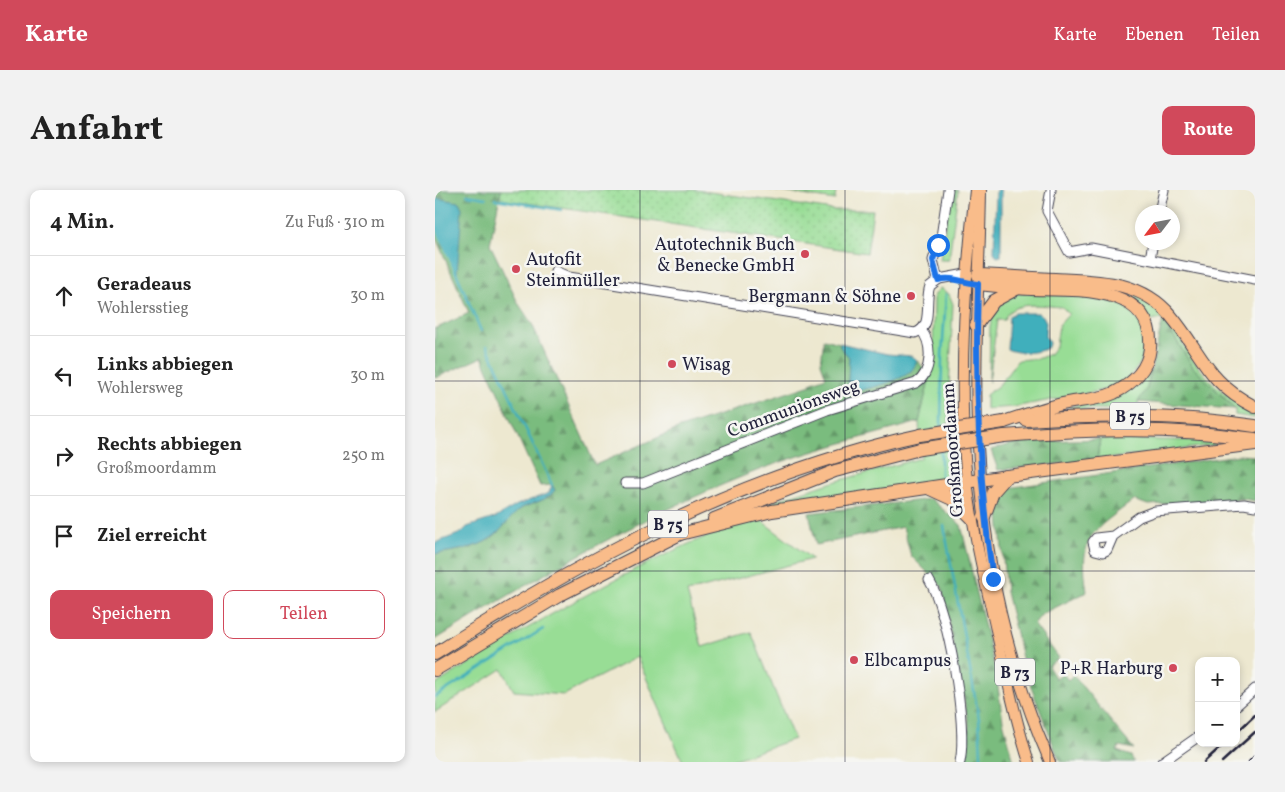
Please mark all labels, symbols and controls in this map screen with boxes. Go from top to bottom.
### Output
text: Karte [25,18,88,52]
text: Karte [1053,23,1097,48]
text: Ebenen [1125,23,1184,48]
text: Teilen [1212,23,1260,48]
text: Anfahrt [30,106,163,154]
button: Route [1162,106,1255,155]
north arrow [1135,205,1180,250]
text: 4 Min. [50,208,114,237]
text: Zu Fuß · 310 m [285,212,385,234]
place label: Autotechnik Buch & Benecke GmbH [655,233,795,279]
route start [927,234,950,257]
place label: Autofit Steinmüller [526,248,620,294]
marker: Autotechnik Buch & Benecke GmbH [799,248,811,260]
marker: Autofit Steinmüller [510,263,522,275]
text: Geradeaus [97,272,192,298]
icon: ahead [50,282,78,310]
text: 30 m [350,285,385,307]
place label: Bergmann & Söhne [748,285,901,310]
marker: Bergmann & Söhne [905,290,917,302]
text: Wohlersstieg [97,298,189,320]
text: Links abbiegen [97,352,234,378]
place label: Wisag [682,353,731,378]
marker: Wisag [666,358,678,370]
icon: left [50,362,78,390]
text: 30 m [350,365,385,387]
street label: Communionsweg [724,374,863,445]
text: Wohlersweg [97,378,183,400]
street label: Großmoordamm [936,382,971,518]
road number: B 75 [1110,402,1150,430]
text: Rechts abbiegen [97,432,242,458]
icon: right [50,442,78,470]
text: 250 m [342,445,385,467]
text: Großmoordamm [97,458,217,480]
road number: B 75 [648,510,688,538]
icon: arrive [50,522,78,550]
text: Ziel erreicht [97,523,207,549]
route end [982,568,1005,591]
button: Speichern [50,590,213,639]
button: Teilen [223,590,385,639]
place label: Elbcampus [864,649,951,674]
marker: Elbcampus [848,654,860,666]
place label: P+R Harburg [1060,657,1163,682]
map controls [1195,657,1240,747]
button: + [1195,657,1240,702]
road number: B 73 [995,658,1035,686]
marker: P+R Harburg [1167,662,1179,674]
button: − [1195,702,1240,747]

